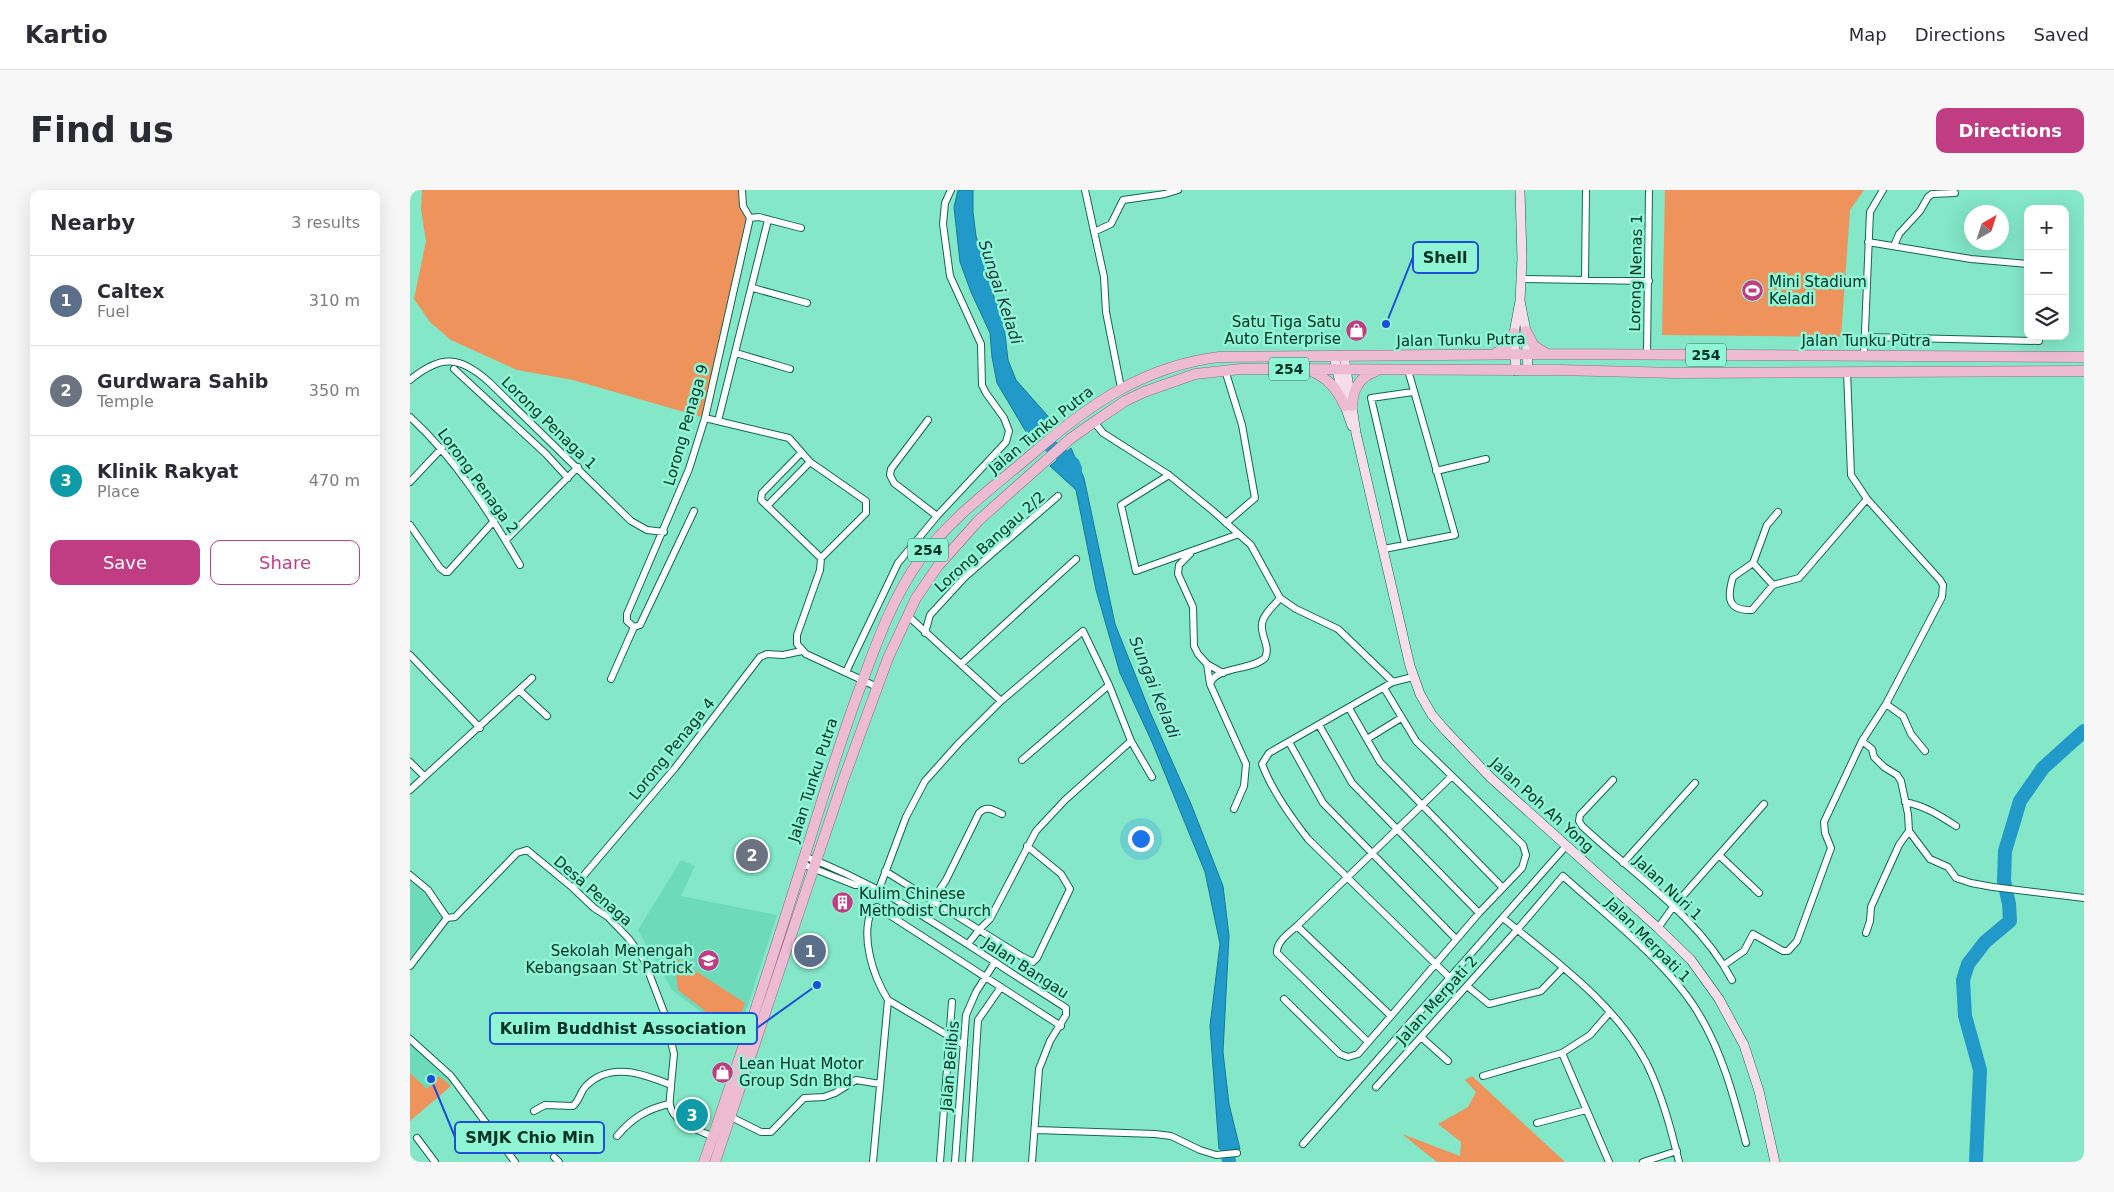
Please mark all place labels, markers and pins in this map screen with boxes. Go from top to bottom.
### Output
callout: Shell [1413,242,1478,273]
place label: Mini Stadium Keladi [1769,273,1867,308]
sports icon: Mini Stadium Keladi [1741,279,1765,303]
place label: Satu Tiga Satu Auto Enterprise [1224,313,1341,348]
shop icon: Satu Tiga Satu Auto Enterprise [1345,319,1369,343]
pin: 2 [736,836,768,874]
place label: Kulim Chinese Methodist Church [859,885,991,920]
building icon: Kulim Chinese Methodist Church [831,891,855,915]
pin: 1 [794,932,826,970]
place label: Sekolah Menengah Kebangsaan St Patrick [526,942,693,977]
school or university icon: Sekolah Menengah Kebangsaan St Patrick [697,948,721,972]
callout: Kulim Buddhist Association [490,1013,757,1044]
place label: Lean Huat Motor Group Sdn Bhd [739,1055,865,1090]
shop icon: Lean Huat Motor Group Sdn Bhd [711,1061,735,1085]
pin: 3 [676,1096,708,1134]
callout: SMJK Chio Min [455,1122,604,1153]

